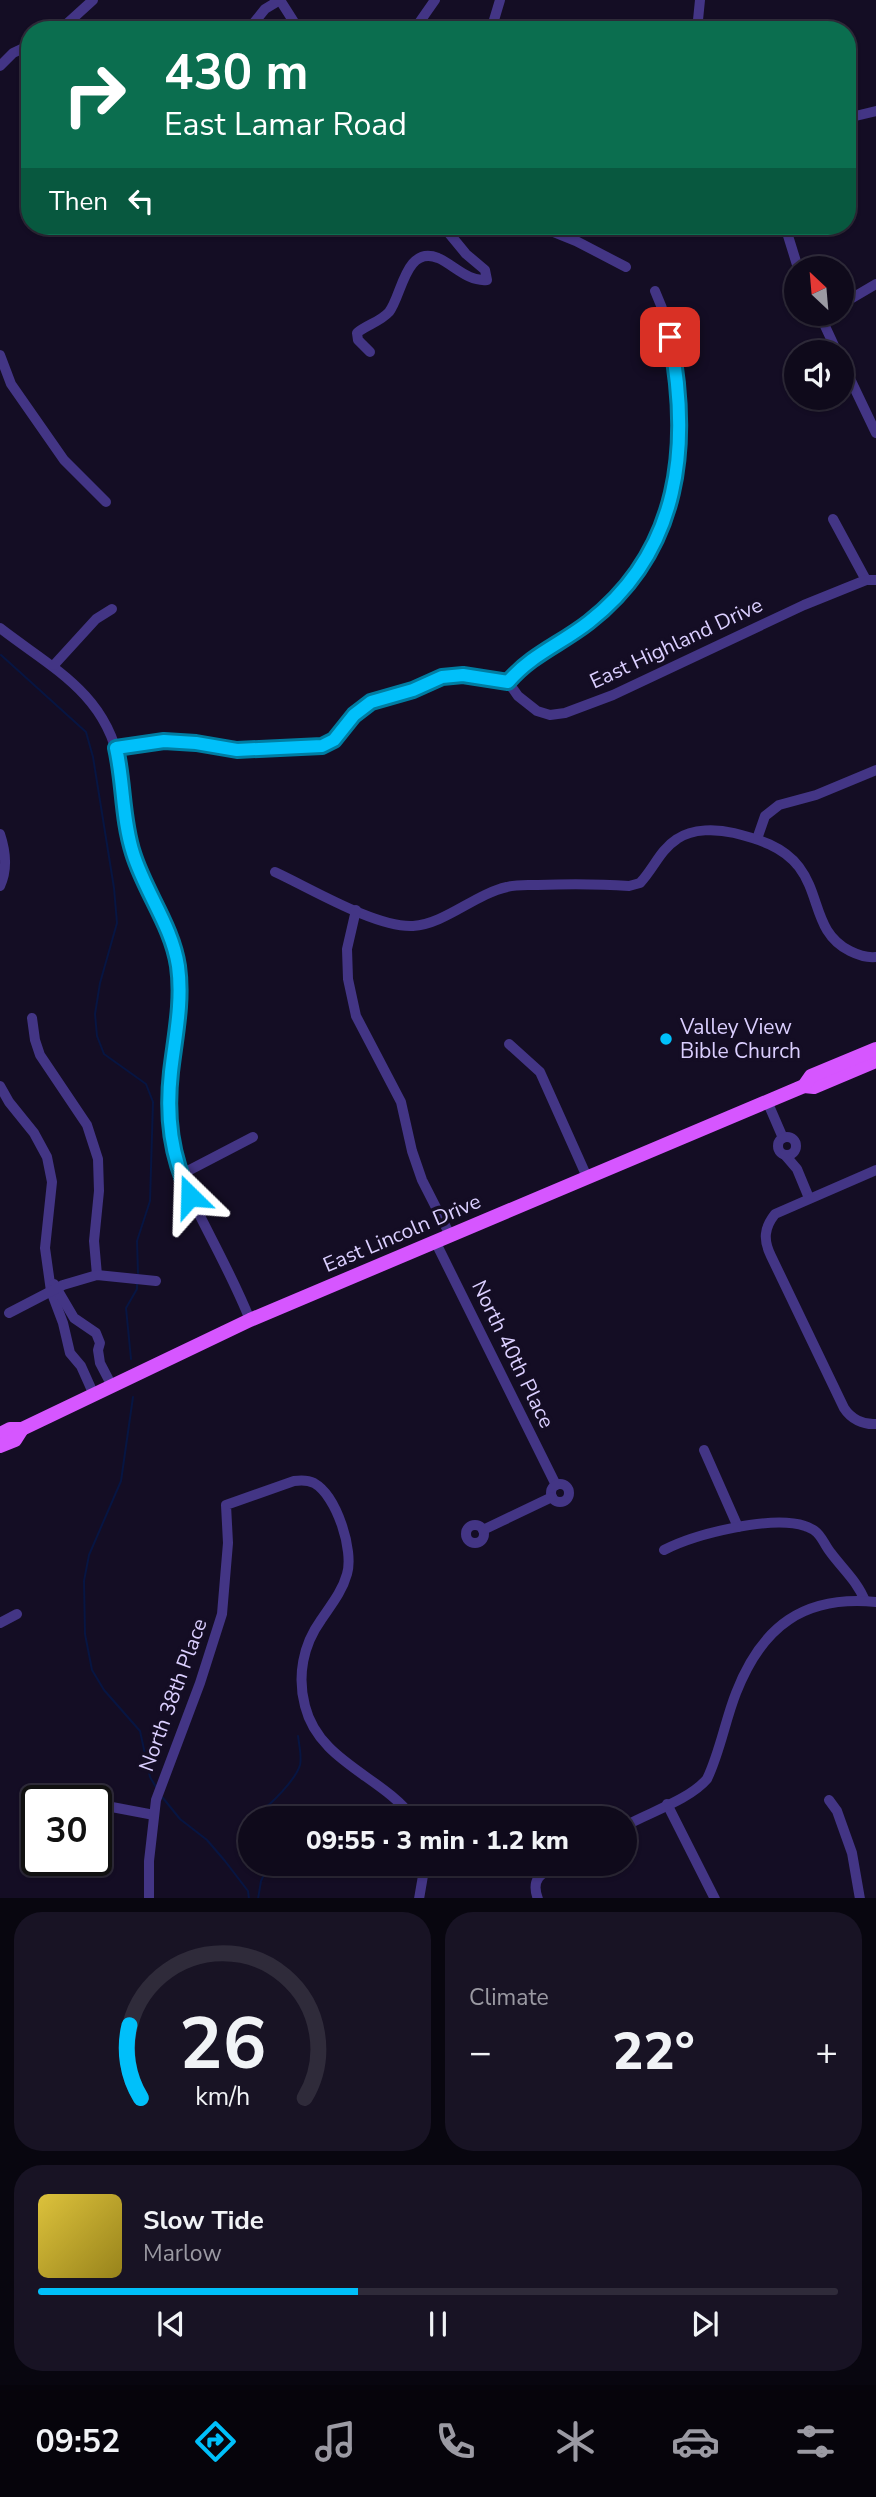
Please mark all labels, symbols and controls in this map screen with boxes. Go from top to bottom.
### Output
text: 430 m [164,39,308,106]
icon: right [49,49,140,140]
text: East Lamar Road [164,103,407,146]
icon: left [122,182,160,220]
text: Then [49,184,108,219]
north arrow [784,256,854,326]
map controls [784,256,854,410]
pin [640,307,700,367]
icon: arrive [651,318,689,356]
button: sound [784,340,854,410]
street label: East Highland Drive [585,591,767,695]
place label: Valley View Bible Church [679,1013,801,1065]
marker: Valley View Bible Church [658,1031,674,1047]
position arrow [153,1159,227,1233]
street label: East Lincoln Drive [319,1187,485,1279]
street label: North 40th Place [465,1275,561,1433]
street label: North 38th Place [132,1614,214,1776]
speed limit sign: 30 [21,1785,112,1876]
text: 09:55 · 3 min · 1.2 km [306,1823,569,1858]
text: Climate [469,1982,549,2013]
text: 26 [179,1994,266,2094]
text: 22° [612,2016,695,2087]
text: − [469,2027,492,2078]
text: + [815,2027,838,2078]
text: km/h [195,2079,250,2113]
text: Slow Tide [143,2203,264,2238]
text: Marlow [143,2238,222,2269]
icon: previous [152,2305,190,2343]
icon: pause [419,2305,457,2343]
icon: next [686,2305,724,2343]
icon: directions [191,2417,240,2466]
icon: music [311,2417,360,2466]
icon: phone [431,2417,480,2466]
icon: climate [551,2417,600,2466]
icon: car [671,2417,720,2466]
icon: filters [791,2417,840,2466]
text: 09:52 [36,2420,120,2463]

